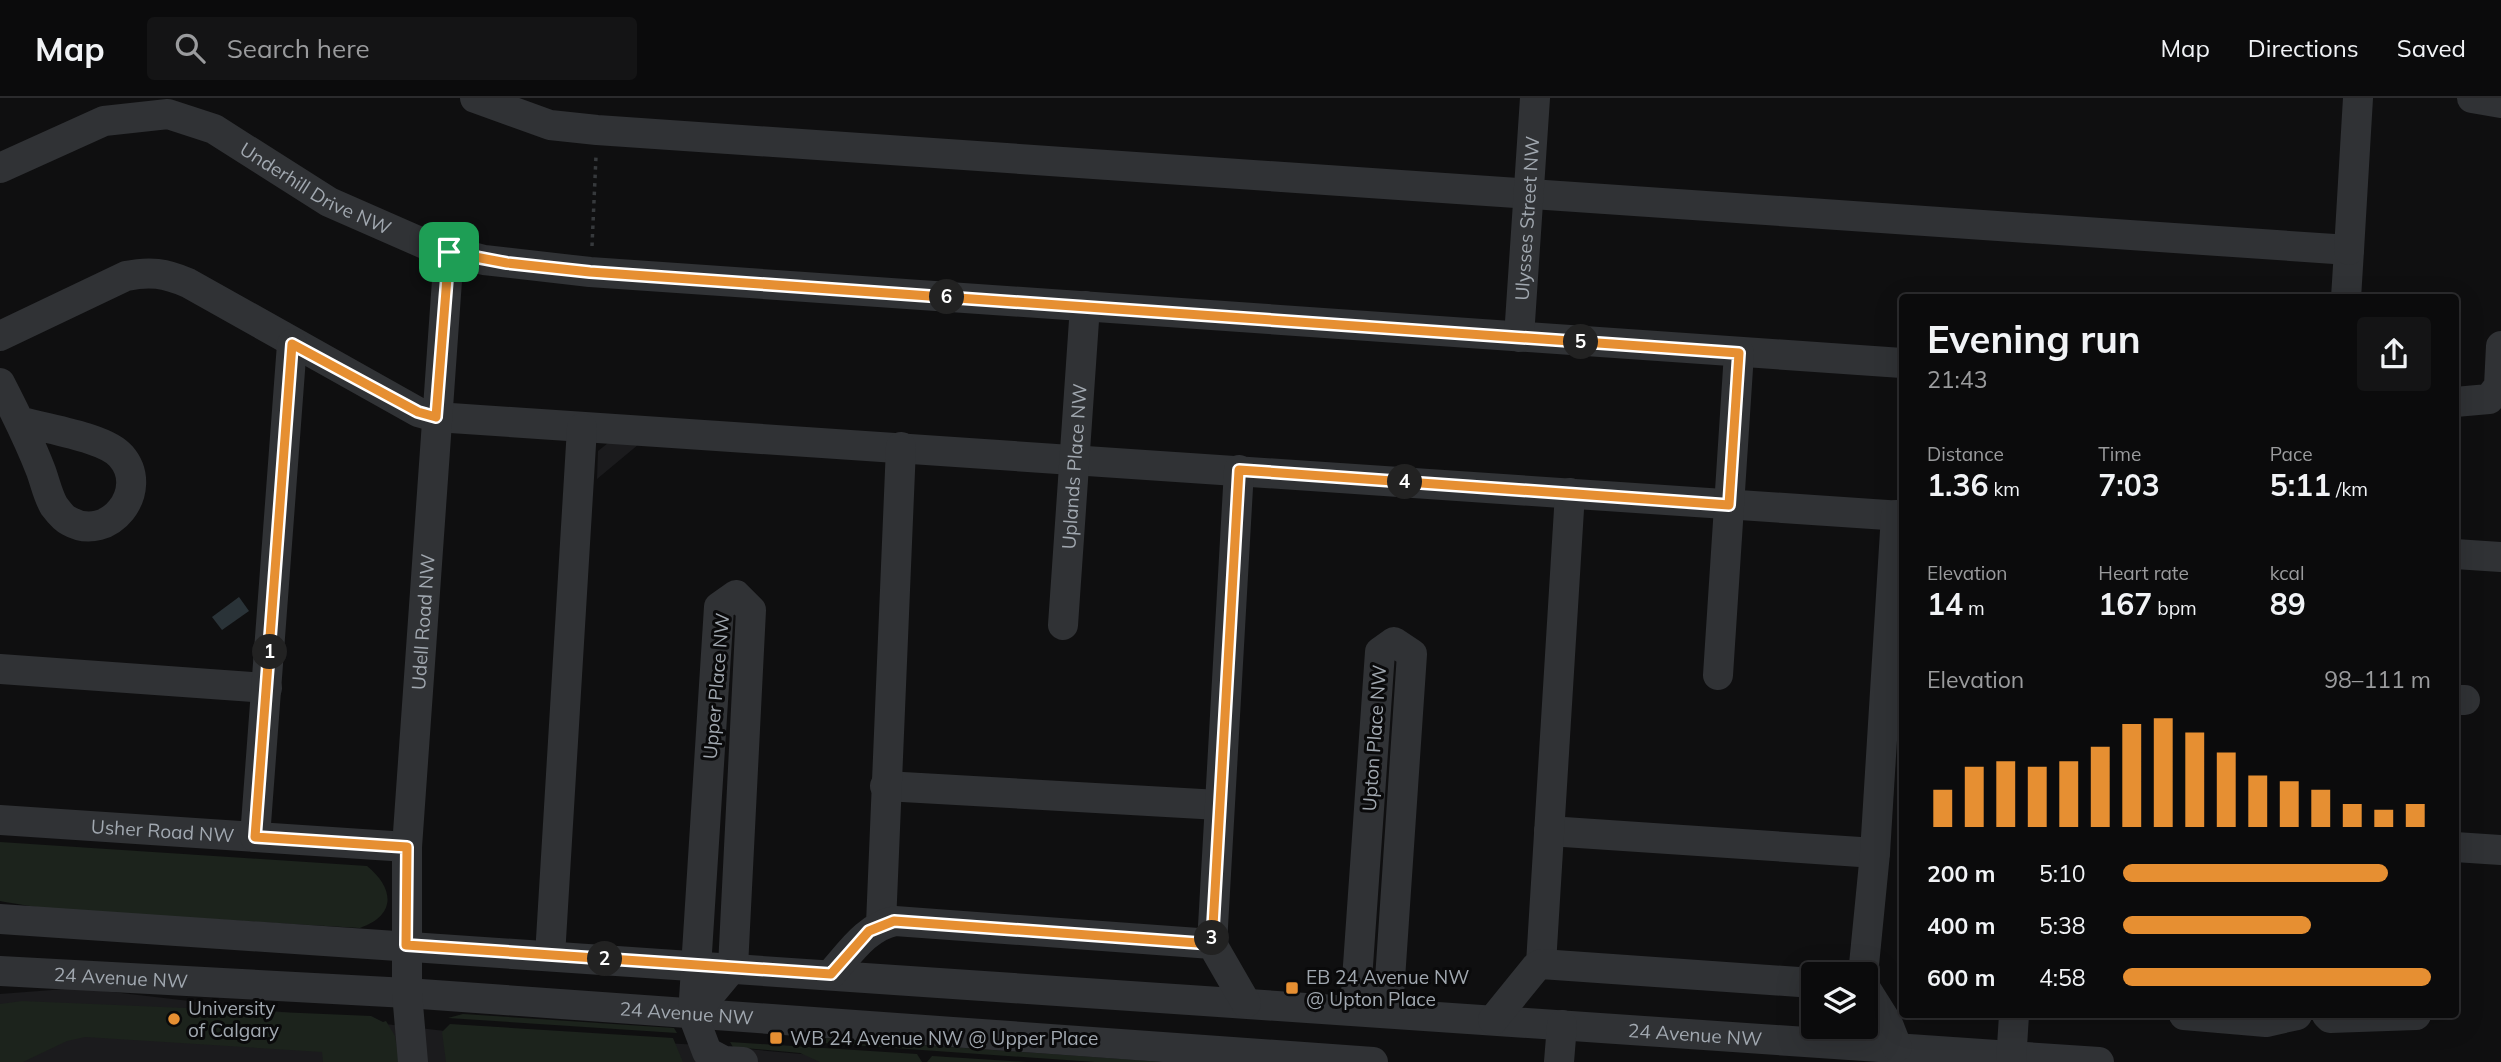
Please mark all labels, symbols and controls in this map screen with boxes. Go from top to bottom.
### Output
search box [147,17,637,80]
text: Map [35,28,105,69]
icon: search [171,29,209,67]
text: Search here [227,32,370,65]
text: Map [2160,33,2210,63]
text: Directions [2248,33,2359,63]
text: Saved [2397,33,2466,63]
street label: Ulysses Street NW [1509,135,1544,301]
street label: Underhill Drive NW [236,137,395,240]
pin [419,222,479,282]
icon: arrive [430,233,468,271]
pin: 6 [930,280,964,314]
text: 6 [941,284,952,308]
text: Evening run [1927,315,2141,363]
button: share [2357,317,2431,391]
pin: 5 [1564,324,1598,360]
text: 5 [1575,329,1586,353]
text: 21:43 [1927,365,1987,394]
street label: Uplands Place NW [1056,383,1092,550]
text: Distance [1927,442,2004,466]
text: Time [2098,442,2141,466]
text: Pace [2270,442,2313,466]
pin: 4 [1388,464,1422,500]
text: 1.36 [1927,466,1988,504]
text: 7:03 [2098,466,2160,504]
text: 5:11 [2270,466,2331,504]
text: 4 [1399,469,1410,493]
text: km [1988,477,2020,501]
text: /km [2331,477,2368,501]
street label: Udell Road NW [406,553,440,691]
text: Elevation [1927,561,2007,585]
text: Heart rate [2098,561,2189,585]
text: kcal [2270,561,2304,585]
text: 14 [1927,585,1963,623]
text: 167 [2098,585,2152,623]
text: 89 [2270,585,2306,623]
text: m [1963,596,1985,620]
text: bpm [2152,596,2197,620]
street label: Upper Place NW [698,612,734,760]
pin: 1 [252,634,288,670]
text: 1 [264,639,275,663]
street label: Upton Place NW [1357,664,1391,812]
text: Elevation [1927,665,2024,694]
text: 98–111 m [2324,665,2431,694]
street label: Usher Road NW [90,814,235,848]
text: 200 m [1927,859,1995,888]
text: 5:10 [2039,859,2086,888]
text: 400 m [1927,911,1995,940]
text: 5:38 [2039,911,2086,940]
pin: 3 [1194,920,1230,956]
text: 3 [1206,925,1217,949]
pin: 2 [588,942,622,976]
text: 2 [599,946,610,970]
street label: 24 Avenue NW [53,962,189,993]
map controls [1801,962,1878,1039]
button: layers [1801,962,1878,1039]
text: 600 m [1927,963,1995,992]
text: 4:58 [2039,963,2086,992]
place label: EB 24 Avenue NW @ Upton Place [1306,965,1469,1011]
marker: EB 24 Avenue NW @ Upton Place [1284,980,1300,996]
place label: University of Calgary [188,996,279,1042]
street label: 24 Avenue NW [619,996,755,1030]
marker: University of Calgary [166,1011,182,1027]
street label: 24 Avenue NW [1627,1018,1763,1051]
place label: WB 24 Avenue NW @ Upper Place [790,1026,1098,1050]
marker: WB 24 Avenue NW @ Upper Place [768,1030,784,1046]

